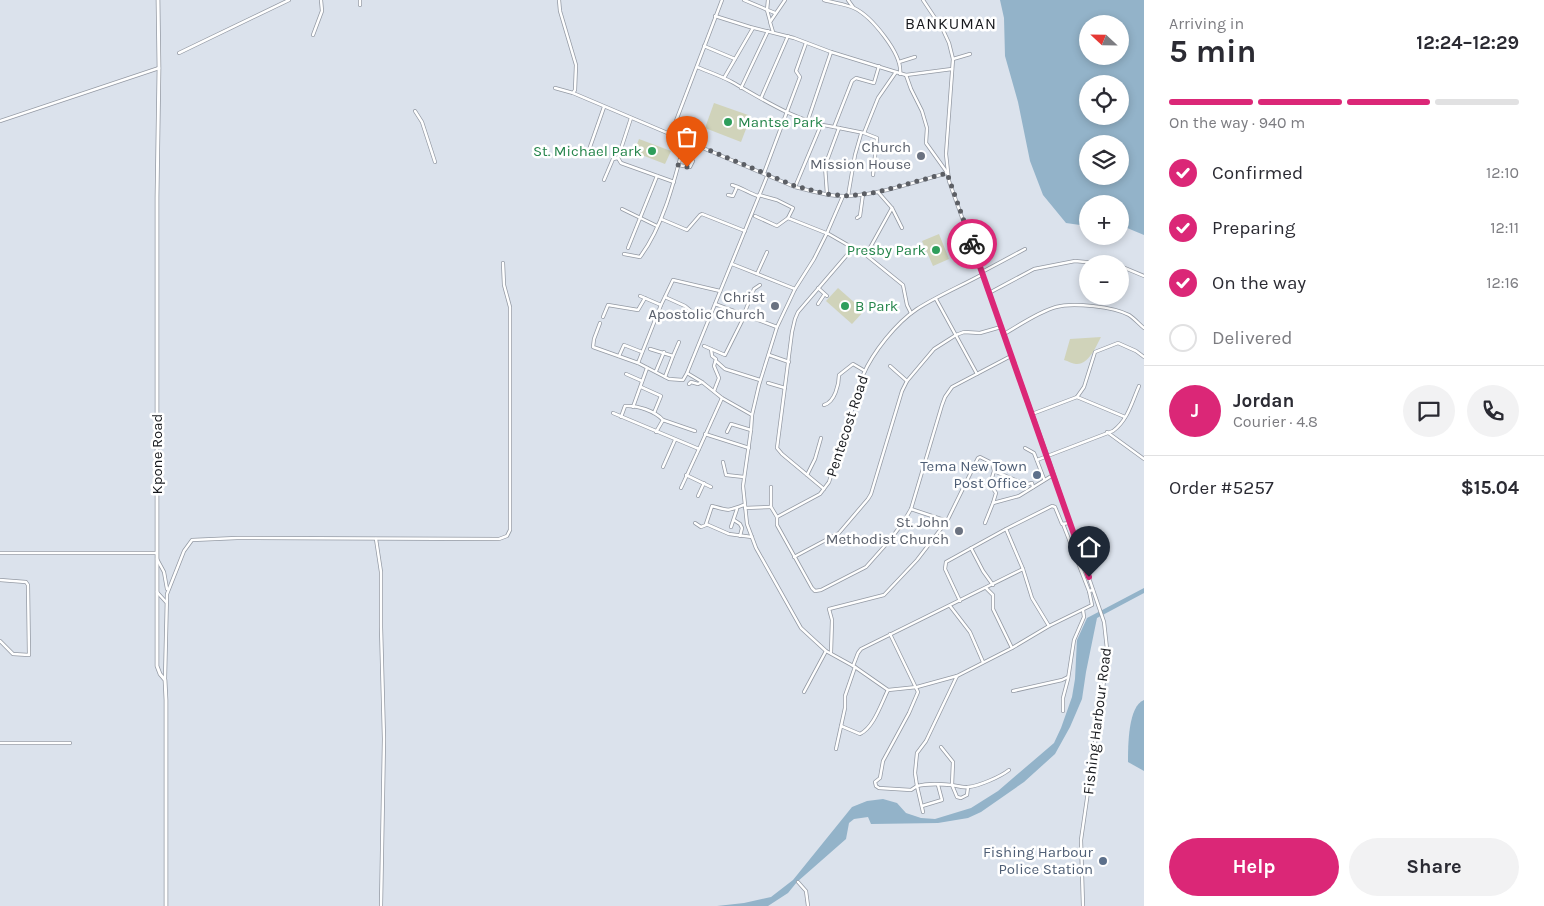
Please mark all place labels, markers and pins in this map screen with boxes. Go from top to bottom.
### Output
place label: Mantse Park [738,113,823,131]
pin [666,116,708,167]
marker: Mantse Park [722,116,734,128]
place label: Church Mission House [810,138,911,173]
place label: St. Michael Park [533,142,642,160]
marker: St. Michael Park [646,145,658,157]
marker: Church Mission House [915,150,927,162]
place label: Presby Park [847,241,926,259]
marker: Presby Park [930,244,942,256]
place label: Christ Apostolic Church [648,288,765,323]
place label: B Park [855,297,898,315]
marker: Christ Apostolic Church [769,300,781,312]
marker: B Park [839,300,851,312]
place label: Tema New Town Post Office [920,457,1027,492]
marker: Tema New Town Post Office [1031,469,1043,481]
place label: St. John Methodist Church [826,513,949,548]
marker: St. John Methodist Church [953,525,965,537]
pin [1068,526,1110,577]
place label: Fishing Harbour Police Station [983,843,1094,878]
marker: Fishing Harbour Police Station [1097,855,1109,867]

